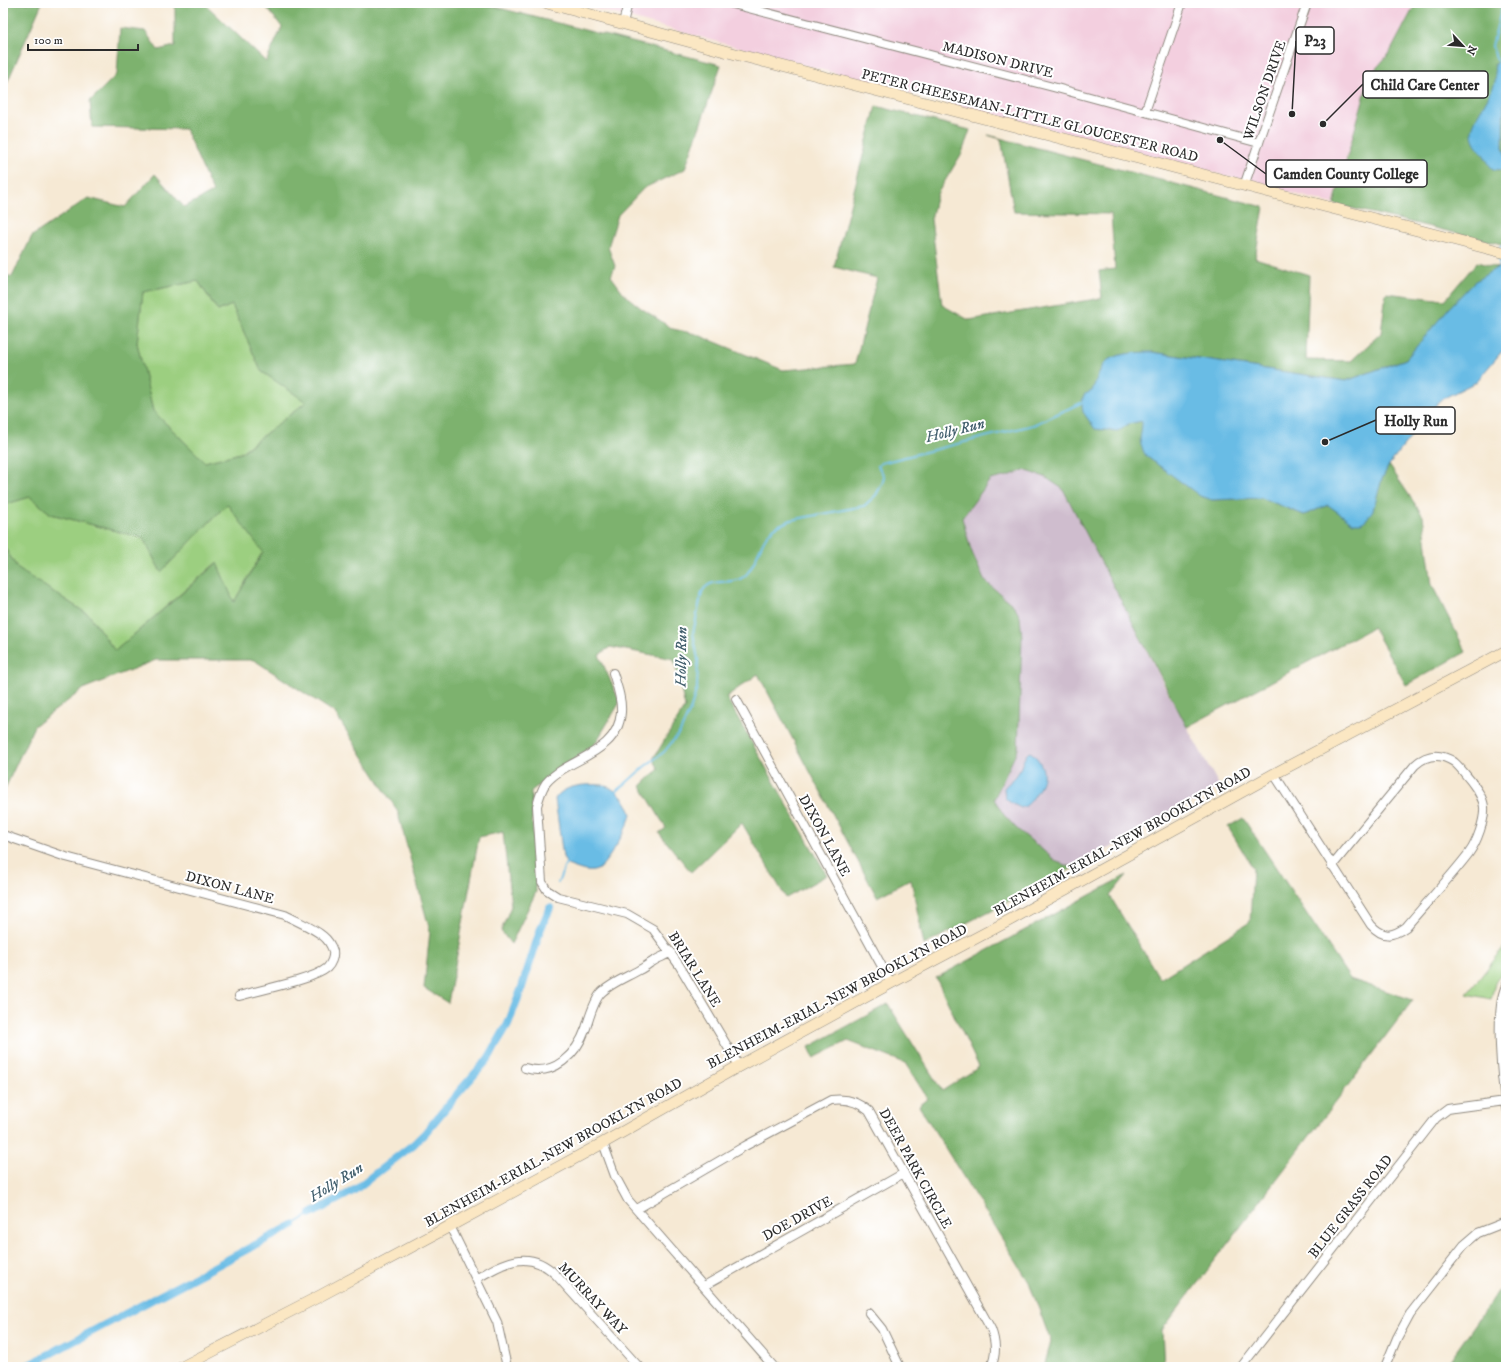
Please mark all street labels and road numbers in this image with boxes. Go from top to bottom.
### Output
street label: MADISON DRIVE [941,38,1055,82]
street label: WILSON DRIVE [1239,38,1290,144]
street label: PETER CHEESEMAN-LITTLE GLOUCESTER ROAD [860,65,1200,167]
street label: BLENHEIM-ERIAL-NEW BROOKLYN ROAD [990,763,1255,921]
street label: DIXON LANE [794,791,854,880]
street label: DIXON LANE [184,868,276,908]
street label: BLENHEIM-ERIAL-NEW BROOKLYN ROAD [704,920,971,1073]
street label: BRIAR LANE [664,928,725,1011]
street label: BLENHEIM-ERIAL-NEW BROOKLYN ROAD [421,1074,686,1232]
street label: DEER PARK CIRCLE [875,1105,956,1232]
street label: BLUE GRASS ROAD [1305,1151,1397,1262]
street label: DOE DRIVE [759,1192,836,1245]
street label: MURRAY WAY [554,1259,631,1339]

